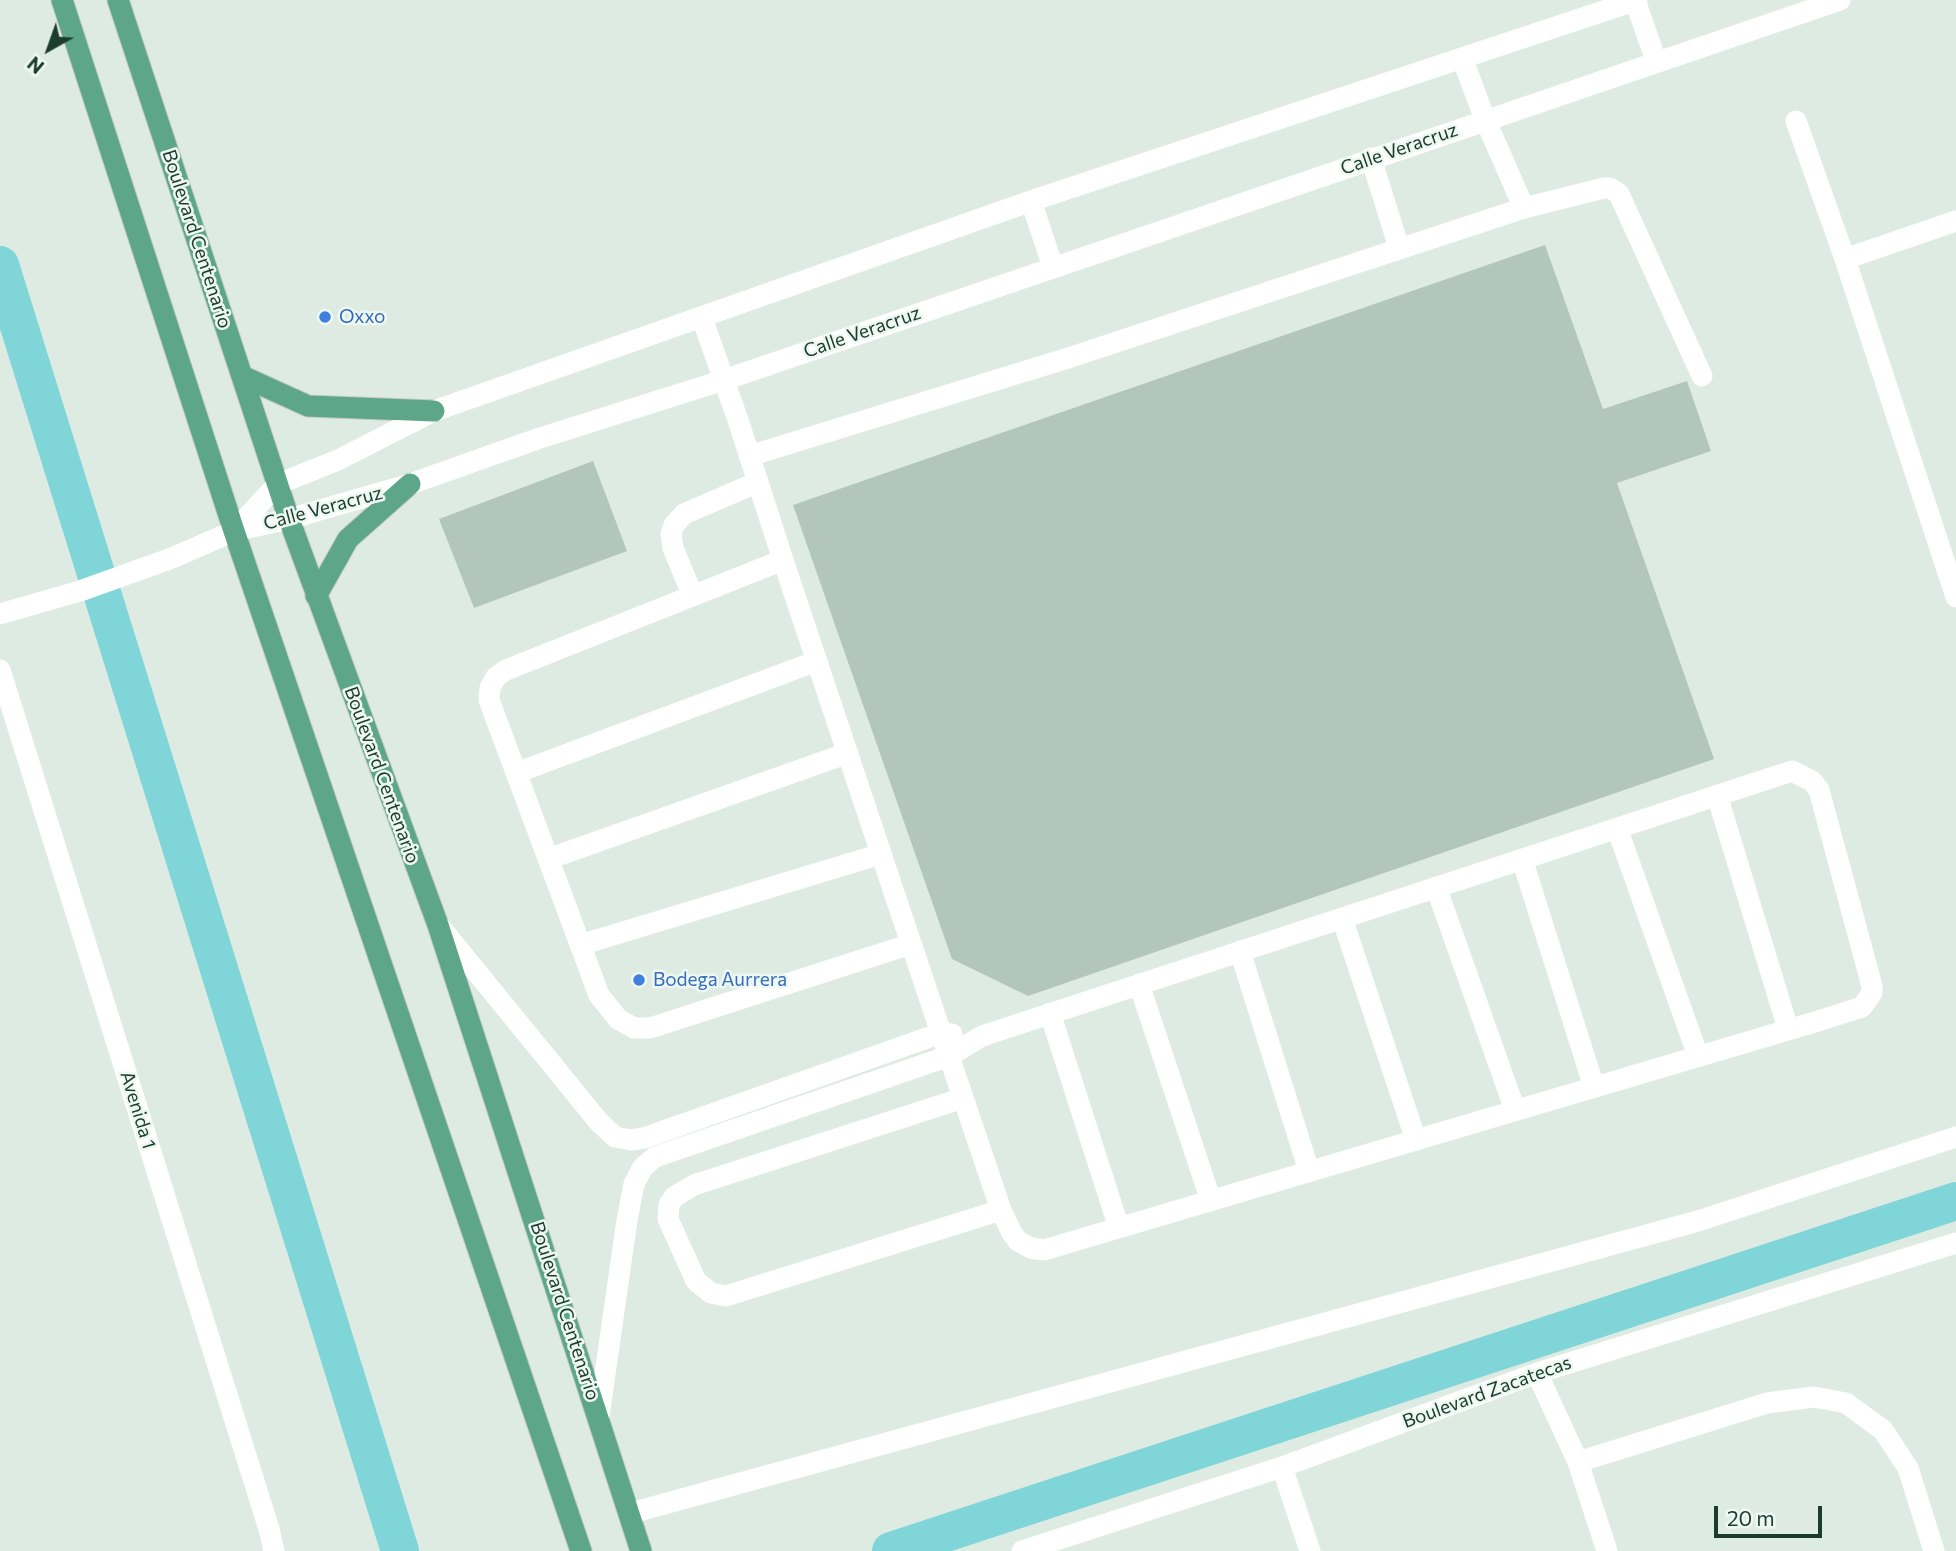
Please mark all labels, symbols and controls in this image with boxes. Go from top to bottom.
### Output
north arrow [14,14,84,84]
text: N [22,52,48,79]
street label: Calle Veracruz [1337,118,1461,180]
street label: Boulevard Centenario [157,147,237,331]
street label: Calle Veracruz [800,301,924,363]
place label: Oxxo [339,306,385,328]
marker: Oxxo [317,309,333,325]
street label: Calle Veracruz [261,481,385,535]
street label: Boulevard Centenario [339,683,425,867]
place label: Bodega Aurrera [653,969,787,991]
marker: Bodega Aurrera [631,972,647,988]
street label: Avenida 1 [115,1068,161,1152]
street label: Boulevard Centenario [525,1219,605,1403]
street label: Boulevard Zacatecas [1400,1351,1574,1433]
scale bar [1718,1492,1826,1536]
text: 20 m [1727,1505,1775,1530]

